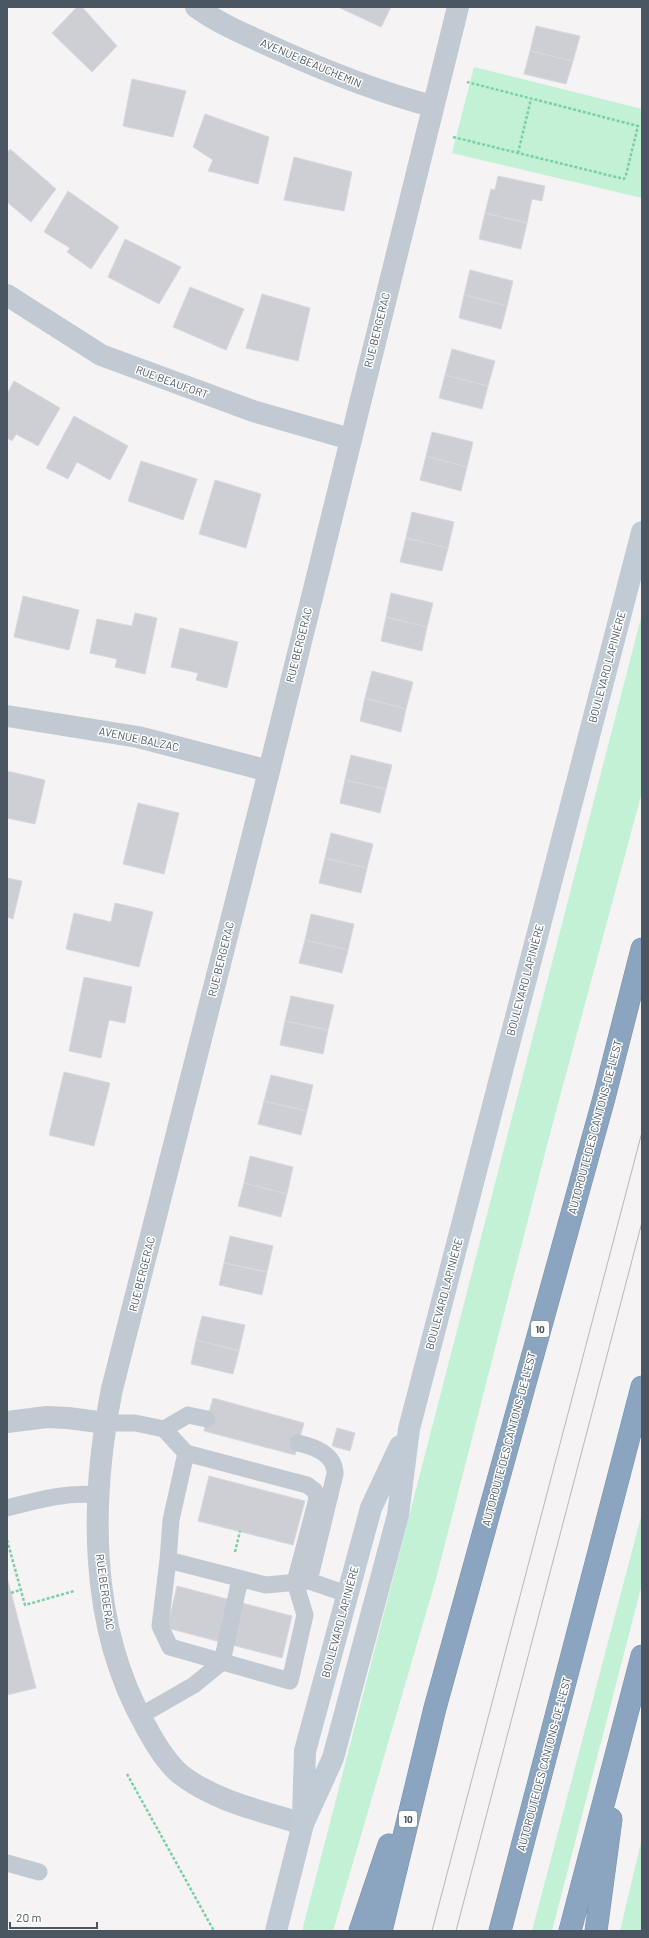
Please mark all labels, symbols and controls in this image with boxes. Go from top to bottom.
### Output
street label: AVENUE BEAUCHEMIN [259,35,364,90]
street label: RUE BERGERAC [361,291,392,369]
street label: RUE BEAUFORT [134,362,210,401]
street label: RUE BERGERAC [283,606,314,684]
street label: BOULEVARD LAPINIÈRE [585,609,628,724]
street label: AVENUE BALZAC [98,724,180,753]
street label: RUE BERGERAC [205,920,236,998]
street label: BOULEVARD LAPINIÈRE [503,922,546,1037]
street label: AUTOROUTE DES CANTONS-DE-L'EST [565,1038,624,1215]
street label: RUE BERGERAC [126,1235,157,1313]
street label: BOULEVARD LAPINIÈRE [422,1236,465,1351]
road number: 10 [531,1321,549,1337]
street label: AUTOROUTE DES CANTONS-DE-L'EST [479,1350,538,1527]
street label: RUE BERGERAC [94,1553,117,1631]
street label: BOULEVARD LAPINIÈRE [318,1564,361,1679]
street label: AUTOROUTE DES CANTONS-DE-L'EST [514,1675,573,1852]
road number: 10 [399,1811,417,1827]
scale bar [10,1904,97,1930]
text: 20 m [16,1910,42,1924]

